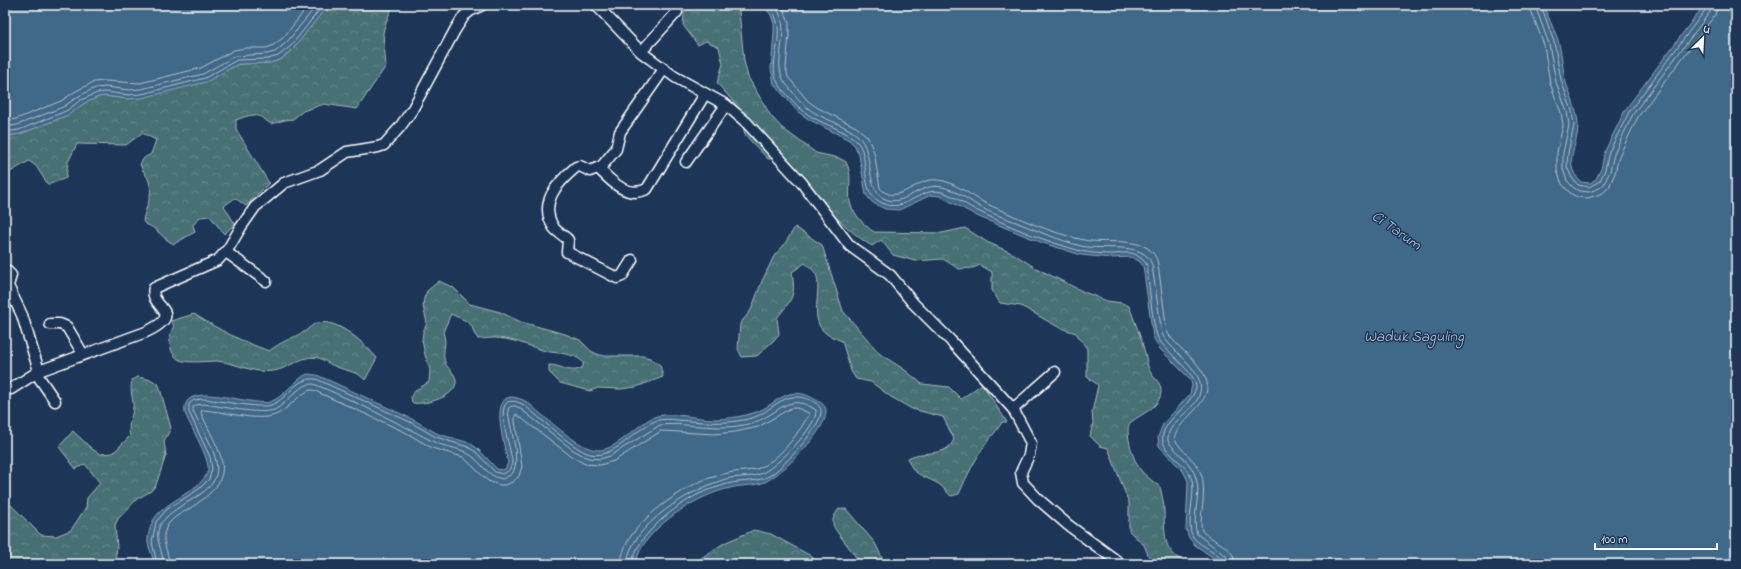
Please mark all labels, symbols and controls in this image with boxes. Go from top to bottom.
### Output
north arrow [1683,18,1723,58]
text: U [1700,21,1713,39]
water label: Ci Tarum [1367,206,1426,256]
water label: Waduk Saguling [1364,326,1464,349]
scale bar [1595,525,1717,551]
text: 100 m [1601,531,1628,549]

